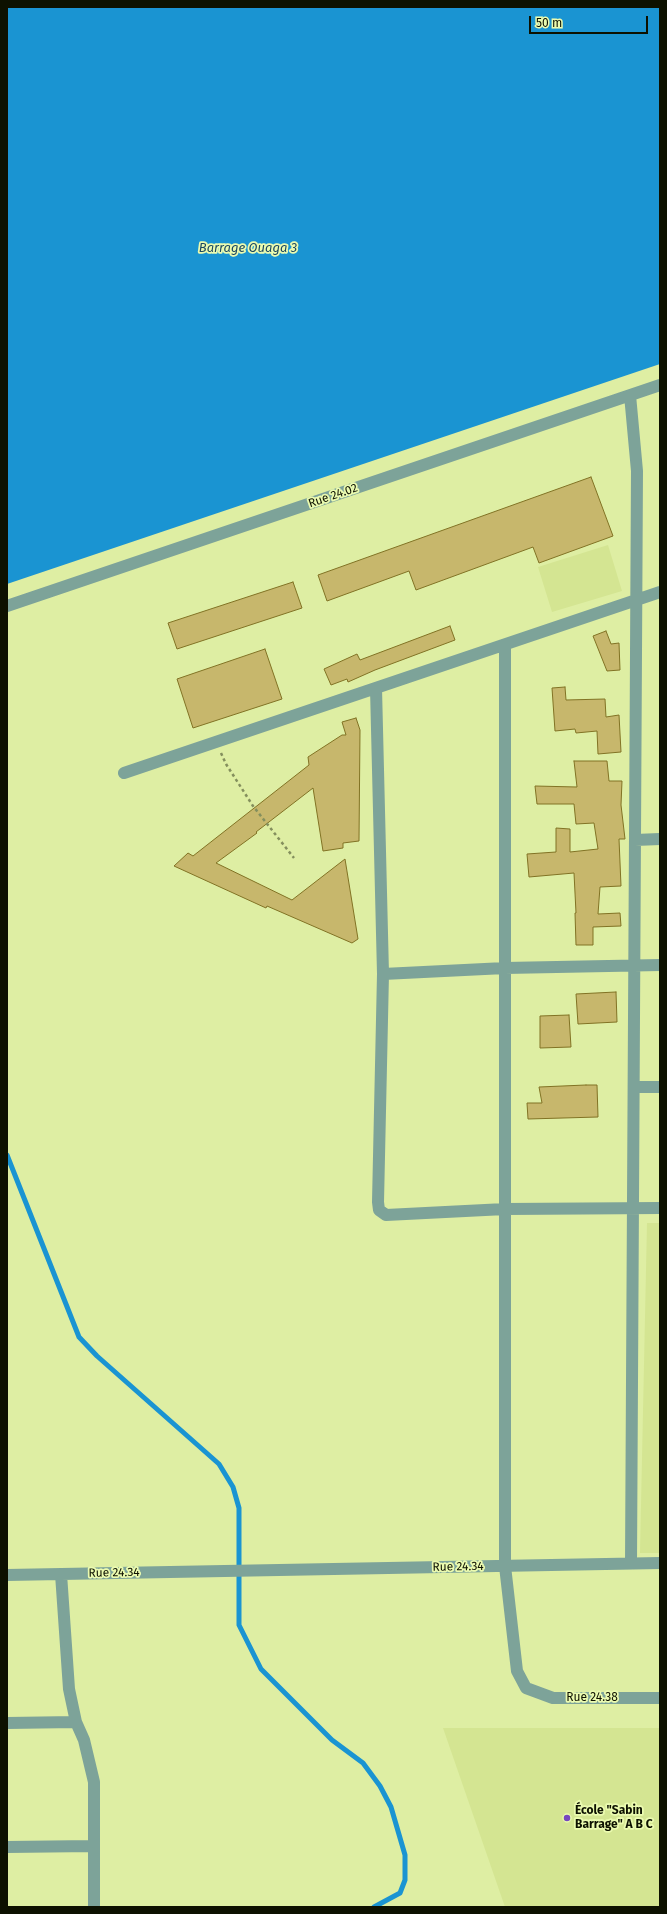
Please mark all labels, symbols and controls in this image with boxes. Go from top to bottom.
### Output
scale bar [531,8,650,34]
text: 50 m [536,16,562,30]
water label: Barrage Ouaga 3 [199,240,297,256]
street label: Rue 24.02 [306,481,360,511]
street label: Rue 24.34 [432,1559,484,1575]
street label: Rue 24.34 [88,1565,140,1581]
street label: Rue 24.38 [566,1691,618,1705]
place label: École "Sabin Barrage" A B C [575,1804,653,1832]
marker: École "Sabin Barrage" A B C [562,1813,572,1823]

